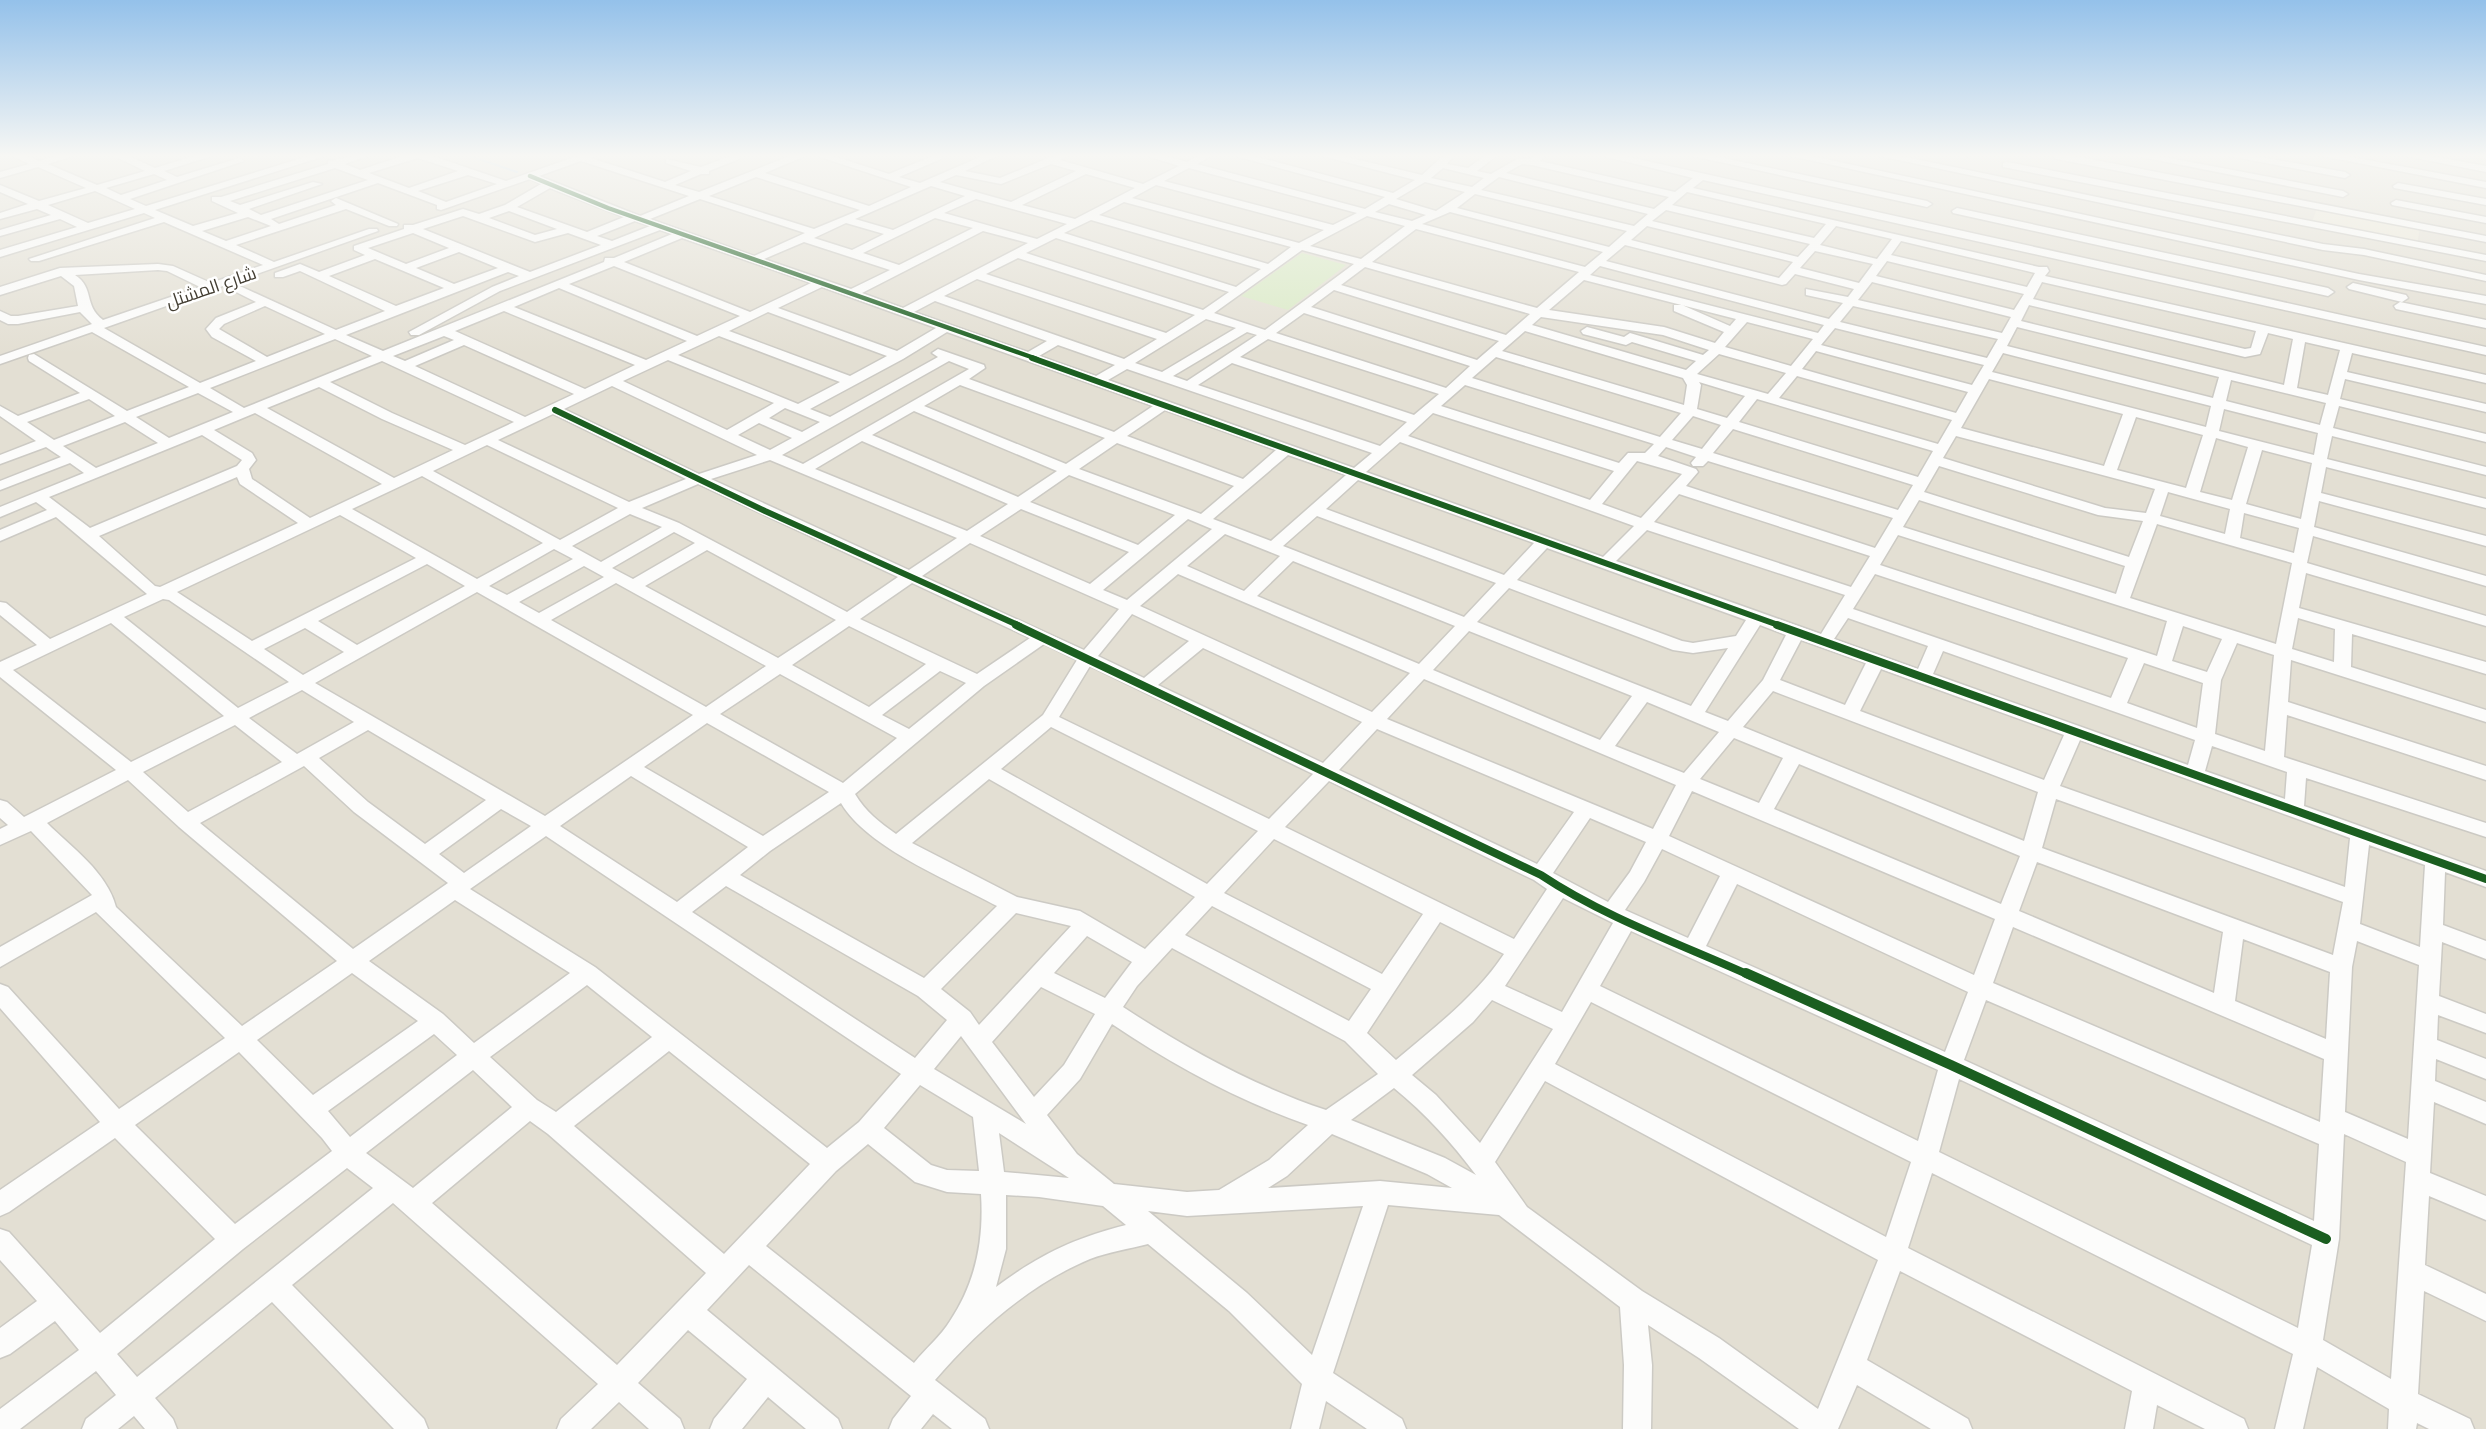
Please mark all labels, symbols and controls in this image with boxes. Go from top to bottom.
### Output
street label: شارع المشتل [162,259,260,315]

